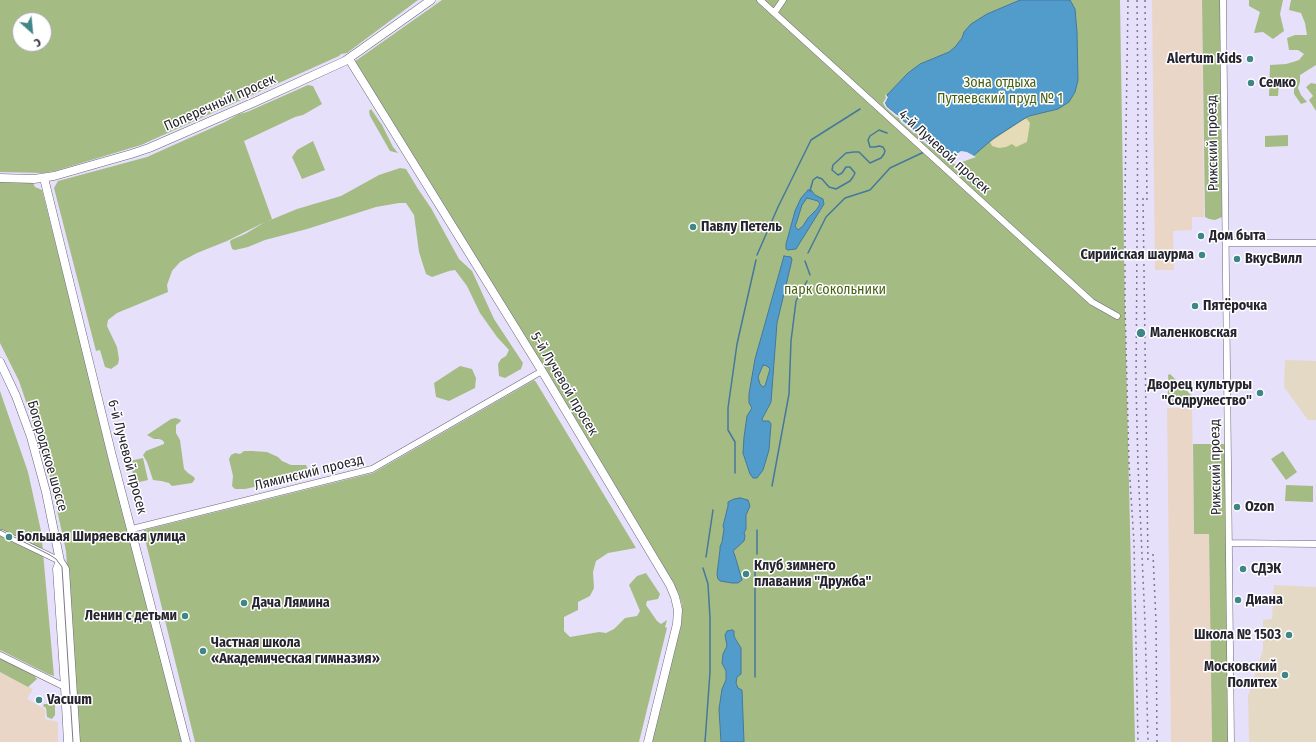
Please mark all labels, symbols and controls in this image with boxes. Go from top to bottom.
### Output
north arrow [12,12,52,52]
text: С [32,35,43,49]
place label: Alertum Kids [1167,51,1242,67]
marker: Alertum Kids [1245,54,1255,64]
street label: Поперечный просек [162,71,278,135]
park label: Зона отдыха Путяевский пруд № 1 [937,75,1063,108]
place label: Семко [1259,75,1296,91]
marker: Семко [1246,78,1256,88]
street label: Рижский проезд [1204,95,1222,191]
street label: 4-й Лучевой просек [895,106,993,198]
place label: Павлу Петель [701,219,782,235]
marker: Павлу Петель [688,222,698,232]
place label: Дом быта [1209,228,1266,244]
marker: Дом быта [1196,231,1206,241]
place label: Сирийская шаурма [1080,247,1194,263]
marker: Сирийская шаурма [1197,250,1207,260]
place label: ВкусВилл [1245,251,1302,267]
marker: ВкусВилл [1232,254,1242,264]
park label: парк Сокольники [784,282,886,298]
place label: Пятёрочка [1203,298,1267,314]
marker: Пятёрочка [1190,301,1200,311]
place label: Маленковская [1150,325,1237,341]
marker: Маленковская [1135,327,1147,339]
street label: 5-й Лучевой просек [527,329,601,439]
place label: Дворец культуры "Содружество" [1147,377,1252,410]
marker: Дворец культуры "Содружество" [1255,388,1265,398]
street label: 6-й Лучевой просек [104,398,150,516]
street label: Богородское шоссе [23,399,71,513]
street label: Рижский проезд [1207,419,1225,515]
street label: Ляминский проезд [253,451,365,495]
place label: Ozon [1245,499,1274,515]
marker: Ozon [1232,502,1242,512]
place label: Большая Ширяевская улица [17,529,186,545]
marker: Большая Ширяевская улица [4,532,14,542]
place label: Клуб зимнего плавания "Дружба" [754,558,872,590]
place label: СДЭК [1251,561,1281,577]
marker: СДЭК [1238,564,1248,574]
marker: Клуб зимнего плавания "Дружба" [741,569,751,579]
place label: Диана [1246,592,1283,608]
place label: Дача Лямина [252,595,330,611]
marker: Диана [1233,595,1243,605]
marker: Дача Лямина [239,598,249,608]
place label: Ленин с детьми [85,608,177,624]
marker: Ленин с детьми [180,611,190,621]
place label: Школа № 1503 [1194,627,1281,643]
marker: Школа № 1503 [1284,630,1294,640]
place label: Частная школа «Академическая гимназия» [211,635,380,668]
marker: Частная школа «Академическая гимназия» [198,646,208,656]
place label: Московский Политех [1204,659,1277,692]
marker: Московский Политех [1280,670,1290,680]
place label: Vacuum [47,692,92,708]
marker: Vacuum [34,695,44,705]

